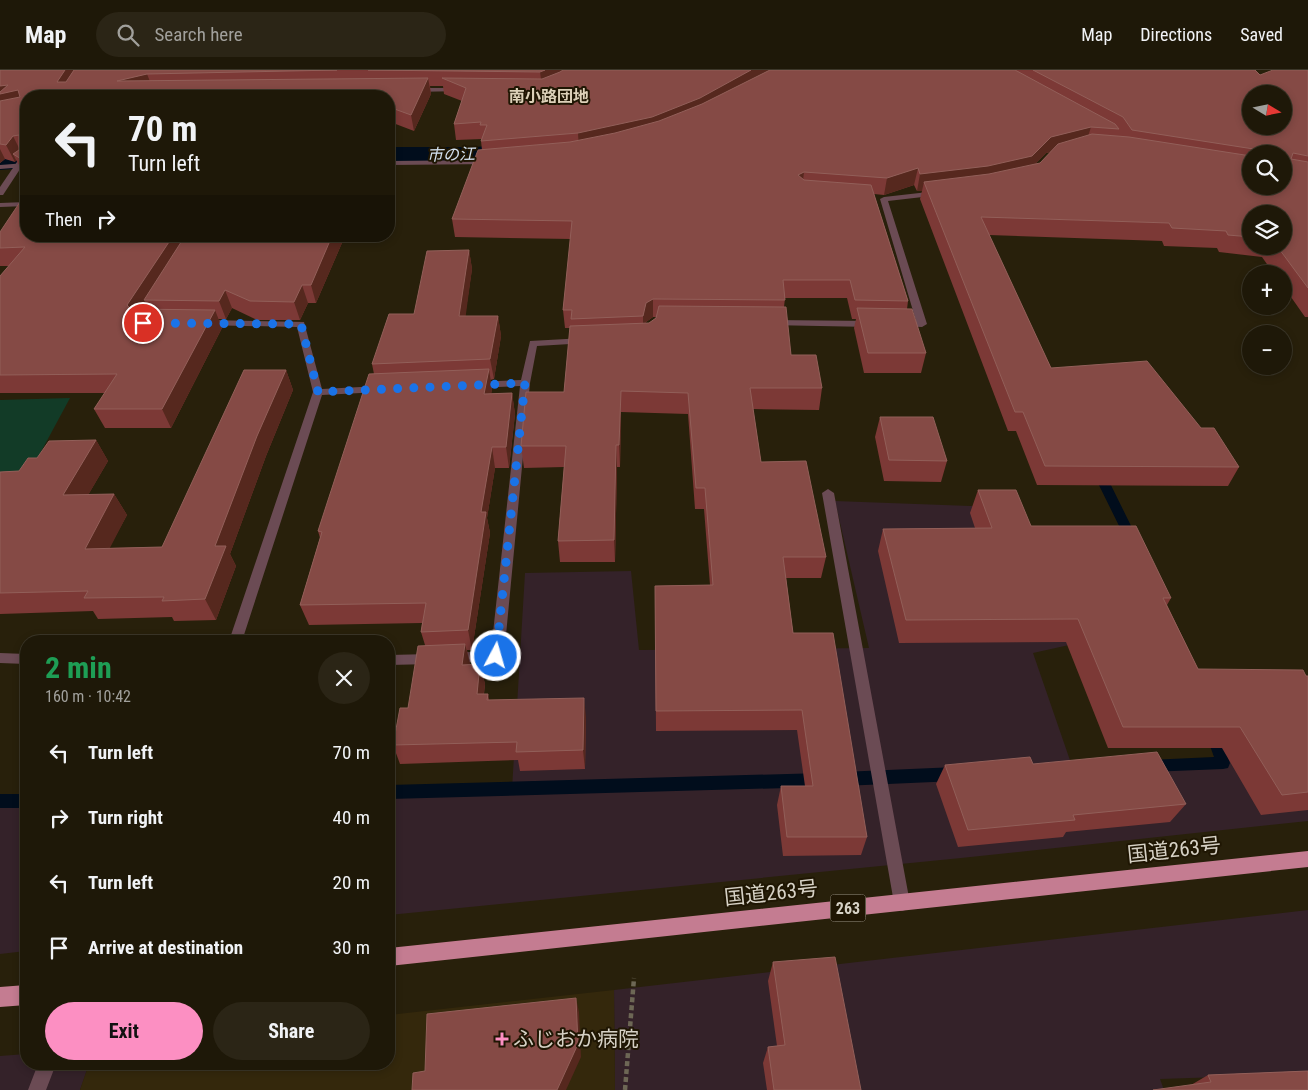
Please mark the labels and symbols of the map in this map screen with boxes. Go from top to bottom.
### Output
north arrow [1242,85,1292,135]
district label: 南小路団地 [509,87,589,106]
water label: 市の江 [427,145,477,164]
pin [122,302,164,344]
position arrow [469,629,521,681]
street label: 国道263号 [1126,833,1222,867]
street label: 国道263号 [723,876,819,910]
road number: 263 [830,894,866,921]
place label: ふじおか病院 [513,1027,639,1051]
marker: ふじおか病院 [495,1032,509,1046]

